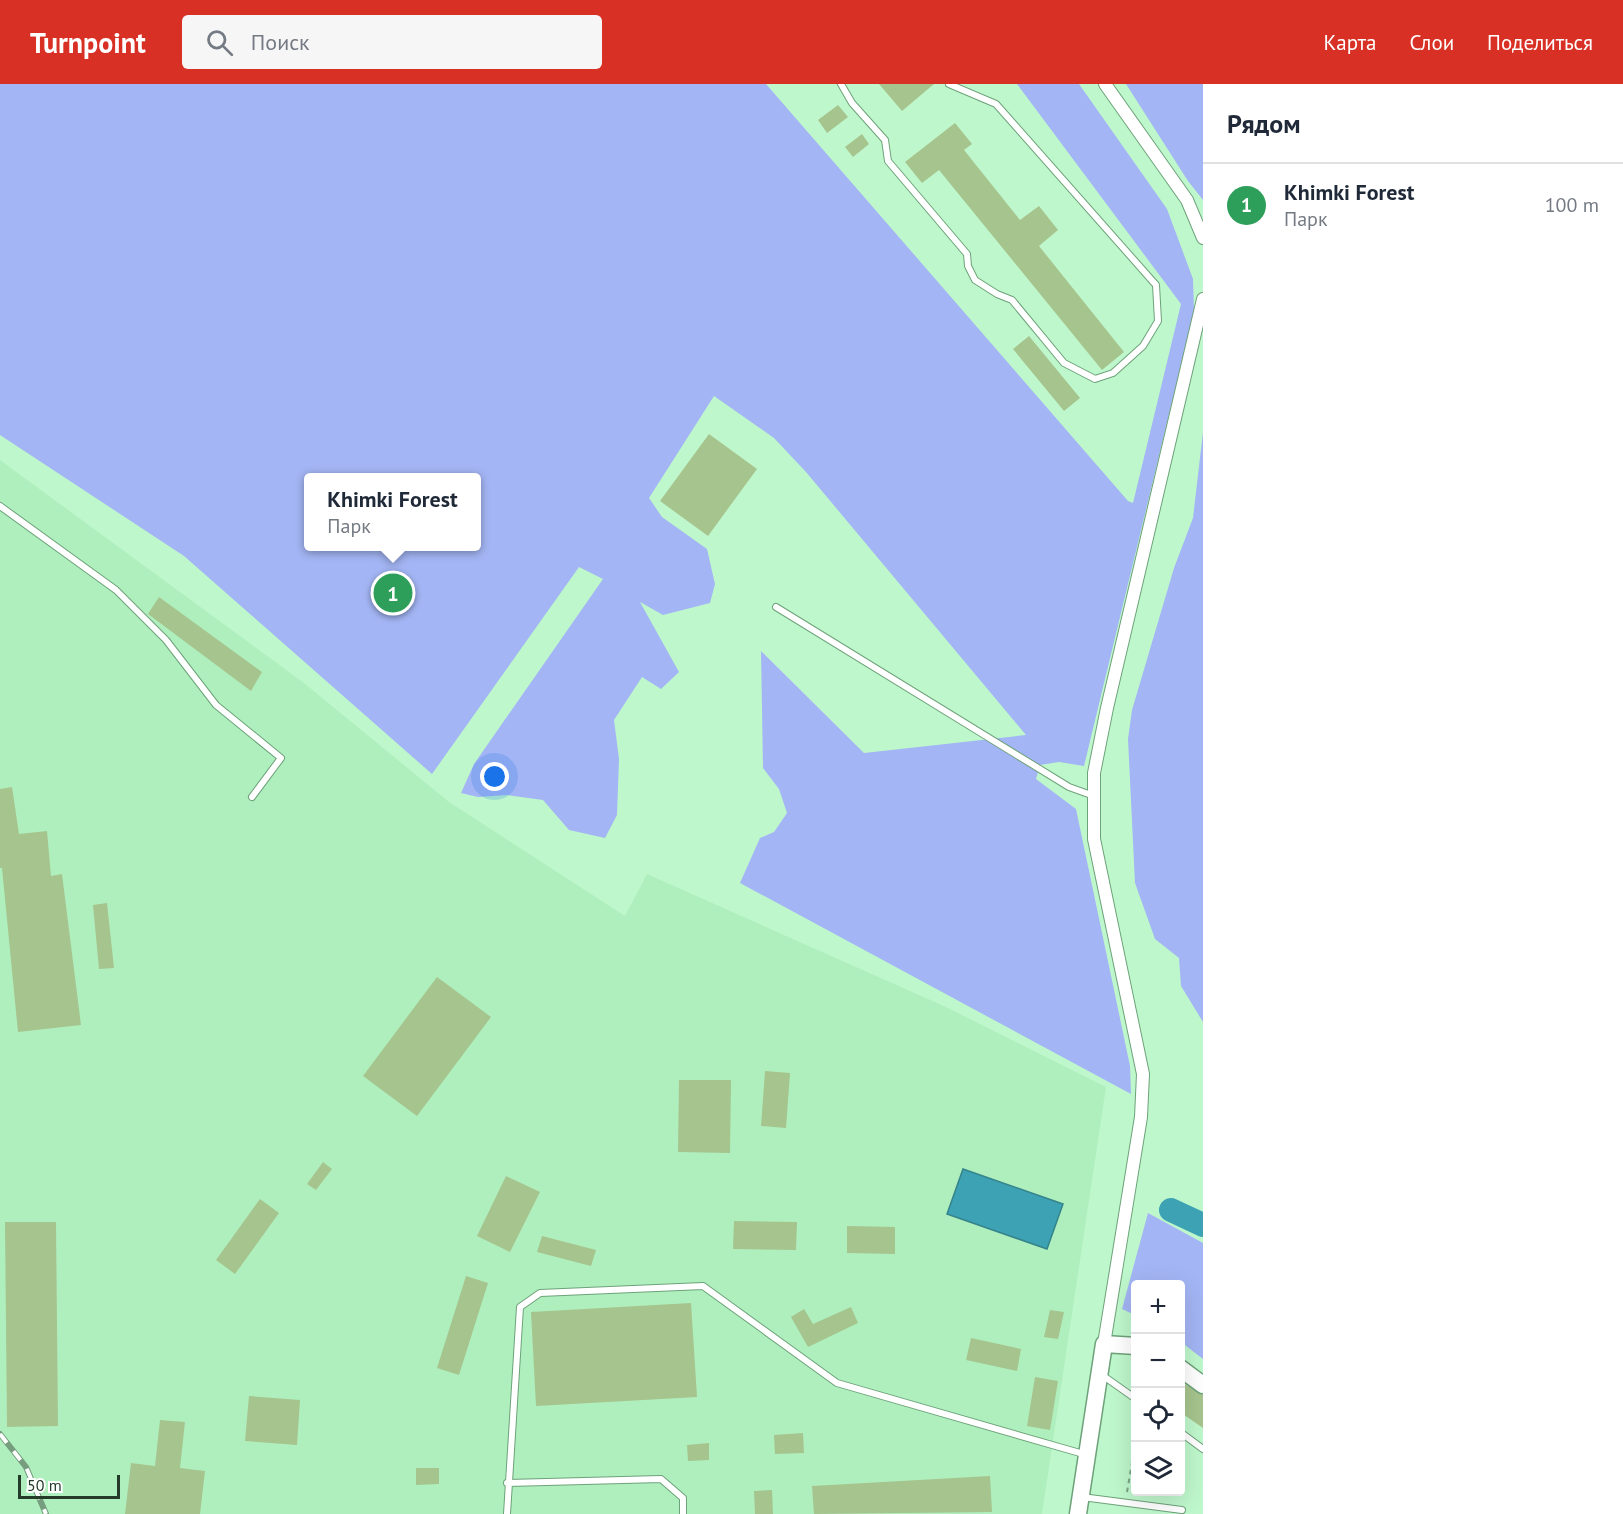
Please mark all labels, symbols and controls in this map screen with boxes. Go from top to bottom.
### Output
search box [182,15,602,69]
text: Turnpoint [30,24,146,61]
icon: search [203,26,236,59]
text: Поиск [251,28,310,56]
text: Карта [1323,29,1376,56]
text: Слои [1409,29,1454,56]
text: Поделиться [1487,29,1593,56]
text: Рядом [1227,107,1301,140]
text: Khimki Forest [1284,178,1414,206]
text: 1 [1241,192,1252,218]
text: 100 m [1545,192,1599,218]
text: Парк [1284,206,1327,232]
popup [304,473,481,551]
text: Khimki Forest [327,485,458,513]
text: Парк [327,513,371,539]
pin: 1 [374,570,412,616]
your location [480,762,509,791]
map controls [1131,1280,1185,1496]
button: + [1131,1280,1185,1334]
button: − [1131,1334,1185,1388]
button: locate [1131,1388,1185,1442]
button: layers [1131,1442,1185,1496]
scale bar [18,1472,120,1500]
text: 50 m [27,1475,62,1495]

